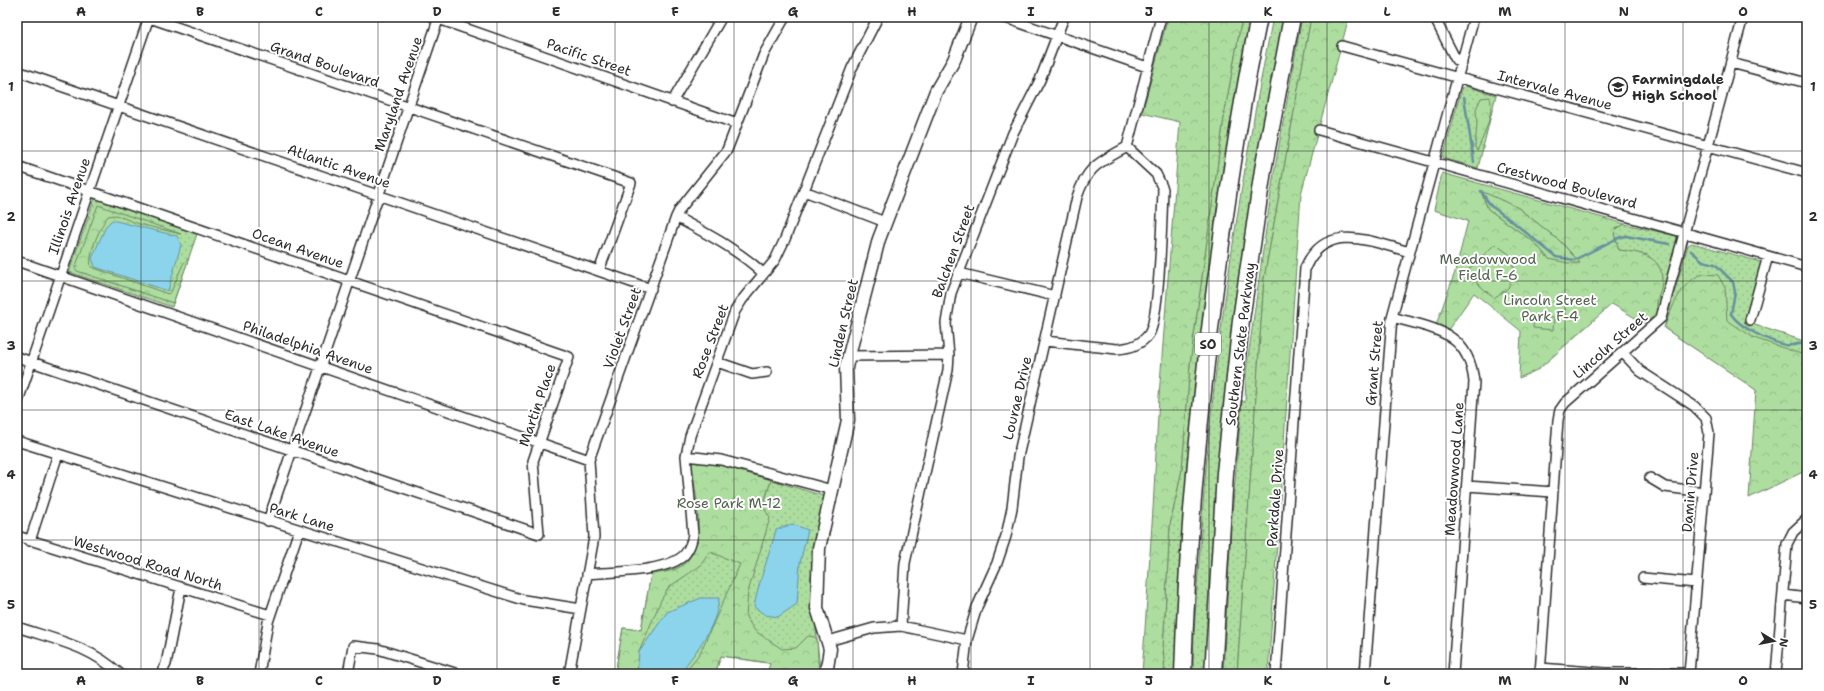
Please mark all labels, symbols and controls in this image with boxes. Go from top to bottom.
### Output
text: A [76,3,86,20]
text: B [196,3,204,20]
text: C [315,3,323,20]
text: D [432,3,442,20]
text: E [552,3,561,20]
text: F [671,3,679,20]
text: G [788,3,799,20]
text: H [907,3,917,20]
text: I [1027,3,1035,20]
text: J [1145,3,1153,20]
text: K [1264,3,1273,20]
text: L [1383,3,1391,20]
text: M [1498,3,1512,20]
text: N [1619,3,1629,20]
text: O [1738,3,1748,20]
street label: Maryland Avenue [370,34,426,154]
street label: Pacific Street [544,34,634,80]
street label: Grand Boulevard [268,37,382,91]
street label: Intervale Avenue [1496,66,1614,114]
place label: Farmingdale High School [1632,70,1724,104]
school or university icon: Farmingdale High School [1607,76,1629,98]
text: 1 [8,78,14,95]
text: 1 [1810,78,1816,95]
street label: Atlantic Avenue [285,140,393,192]
street label: Illinois Avenue [44,155,94,257]
street label: Crestwood Boulevard [1495,158,1639,212]
street label: Balchen Street [928,202,978,300]
text: 2 [6,208,16,225]
text: 2 [1808,208,1818,225]
street label: Ocean Avenue [250,224,346,272]
park label: Meadowwood Field F-6 [1440,250,1537,284]
street label: Southern State Parkway [1221,261,1259,427]
street label: Linden Street [824,277,862,369]
street label: Violet Street [599,285,645,371]
park label: Lincoln Street Park F-4 [1503,291,1597,325]
street label: Rose Street [688,301,732,381]
street label: Lincoln Street [1569,308,1651,382]
street label: Philadelphia Avenue [240,316,376,378]
street label: Grant Street [1361,320,1387,406]
road number: SO [1195,333,1221,355]
text: 3 [6,337,16,354]
text: 3 [1808,337,1818,354]
street label: Lourae Drive [999,354,1035,442]
street label: Martin Place [514,361,560,449]
street label: Meadowwood Lane [1440,401,1468,537]
street label: East Lake Avenue [222,405,342,461]
street label: Parkdale Drive [1263,448,1287,548]
street label: Damin Drive [1678,451,1703,533]
text: 4 [6,466,16,483]
text: 4 [1808,466,1818,483]
park label: Rose Park M-12 [677,494,781,512]
street label: Park Lane [267,499,337,535]
street label: Westwood Road North [71,532,225,594]
text: 5 [7,596,15,613]
text: 5 [1809,596,1817,613]
north arrow [1754,621,1794,661]
text: N [1775,637,1791,649]
text: A [76,672,86,689]
text: B [196,672,204,689]
text: C [315,672,323,689]
text: D [432,672,442,689]
text: E [552,672,561,689]
text: F [671,672,679,689]
text: G [788,672,799,689]
text: H [907,672,917,689]
text: I [1027,672,1035,689]
text: J [1145,672,1153,689]
text: K [1264,672,1273,689]
text: L [1383,672,1391,689]
text: M [1498,672,1512,689]
text: N [1619,672,1629,689]
text: O [1738,672,1748,689]

